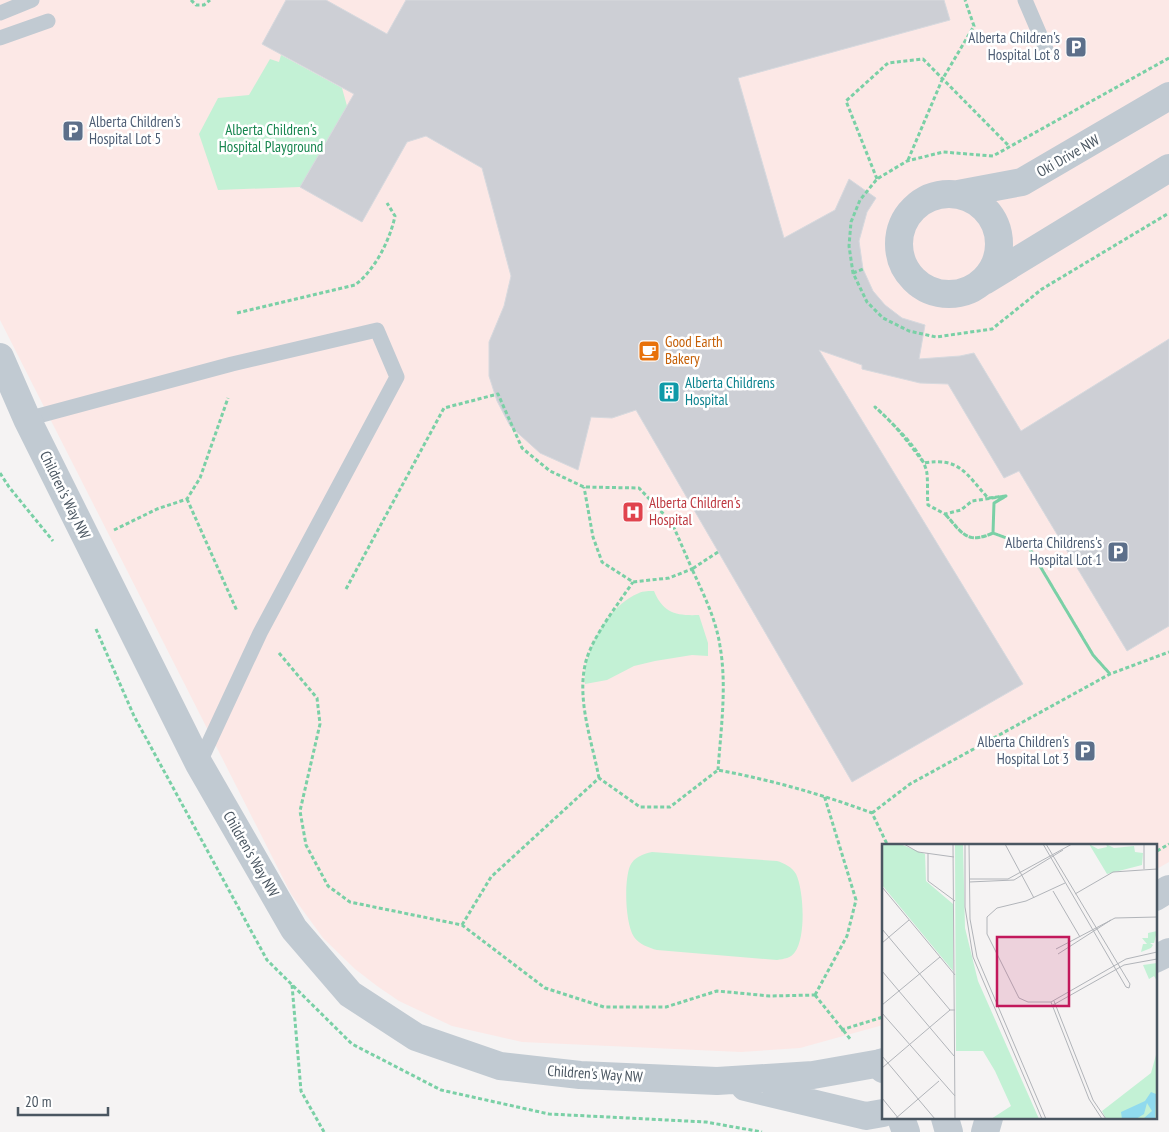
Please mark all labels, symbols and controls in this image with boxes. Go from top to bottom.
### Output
place label: Alberta Children's Hospital Lot 8 [968,28,1060,64]
parking icon: Alberta Children's Hospital Lot 8 [1064,35,1088,59]
place label: Alberta Children's Hospital Lot 5 [89,112,181,148]
parking icon: Alberta Children's Hospital Lot 5 [61,119,85,143]
park label: Alberta Children's Hospital Playground [219,120,323,156]
street label: Oki Drive NW [1033,130,1102,181]
place label: Good Earth Bakery [665,332,723,368]
cafe icon: Good Earth Bakery [637,339,661,363]
place label: Alberta Childrens Hospital [685,373,775,409]
building icon: Alberta Childrens Hospital [657,380,681,404]
street label: Children's Way NW [36,448,95,542]
place label: Alberta Children's Hospital [649,493,741,529]
hospital icon: Alberta Children's Hospital [621,500,645,524]
place label: Alberta Childrens's Hospital Lot 1 [1005,533,1102,569]
parking icon: Alberta Childrens's Hospital Lot 1 [1106,540,1130,564]
place label: Alberta Children's Hospital Lot 3 [977,732,1069,768]
parking icon: Alberta Children's Hospital Lot 3 [1073,739,1097,763]
street label: Children's Way NW [219,808,284,900]
inset map [882,844,1156,1120]
street label: Children's Way NW [547,1061,643,1086]
scale bar [18,1084,108,1116]
text: 20 m [25,1092,51,1111]

